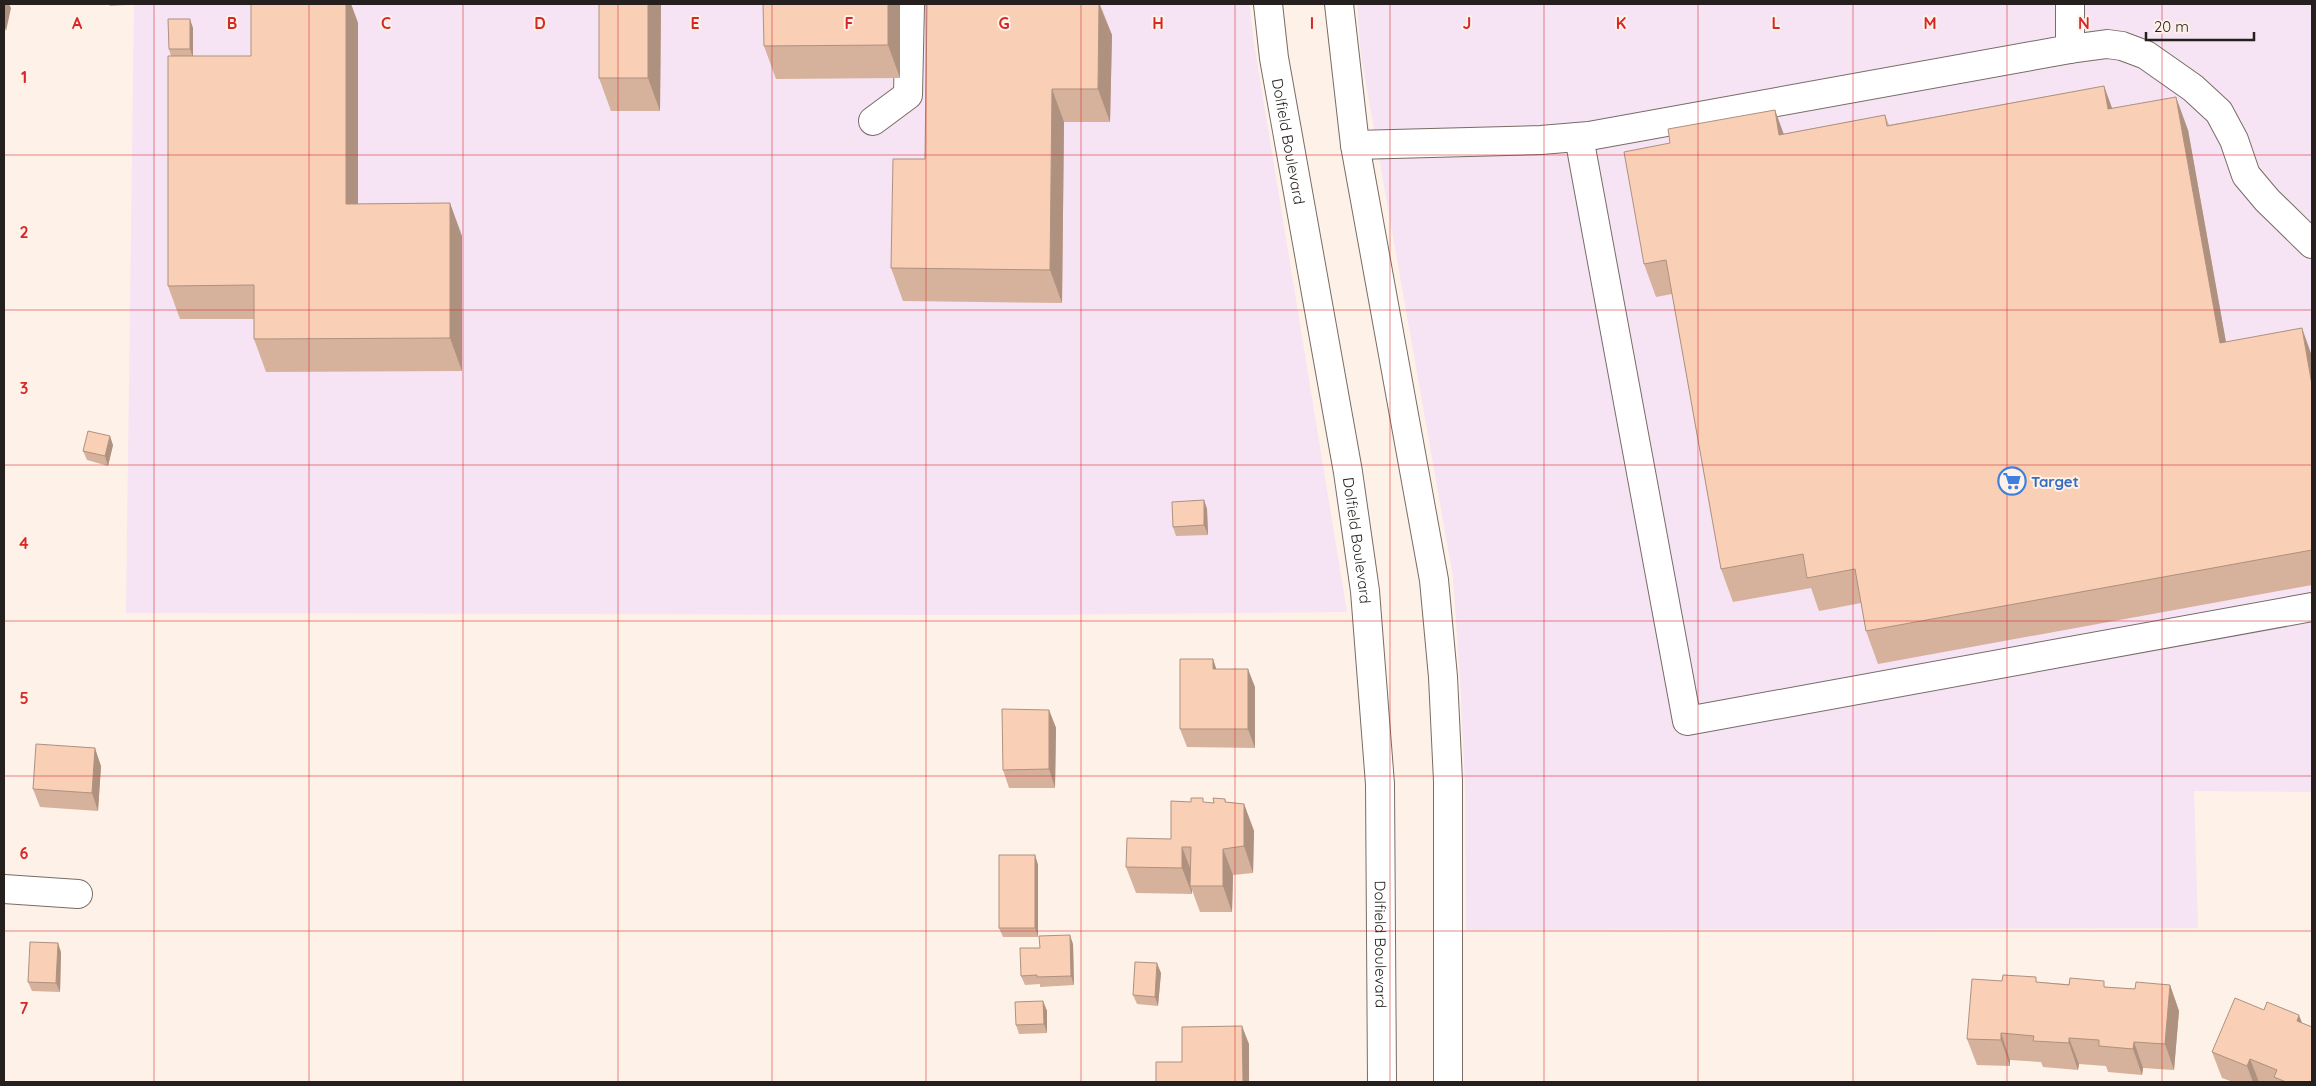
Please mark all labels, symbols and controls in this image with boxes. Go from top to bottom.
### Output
scale bar [2146,10,2254,42]
text: A [72,13,83,33]
text: B [227,13,237,33]
text: C [381,13,391,33]
text: D [534,13,546,33]
text: E [690,13,700,33]
text: F [845,13,854,33]
text: G [998,13,1010,33]
text: H [1152,13,1164,33]
text: I [1310,13,1314,33]
text: J [1463,13,1471,33]
text: K [1616,13,1626,33]
text: L [1772,13,1781,33]
text: M [1923,13,1937,33]
text: N [2078,13,2090,33]
text: 20 m [2154,17,2189,36]
text: 1 [21,67,27,87]
street label: Dolfield Boulevard [1268,77,1309,206]
text: 2 [19,222,29,242]
text: 3 [20,378,28,398]
supermarket icon: Target [1997,466,2027,496]
place label: Target [2031,472,2079,491]
street label: Dolfield Boulevard [1339,476,1375,604]
text: 4 [19,533,29,553]
text: 5 [19,688,29,708]
text: 6 [20,843,29,863]
street label: Dolfield Boulevard [1371,880,1391,1008]
text: 7 [20,998,29,1018]

